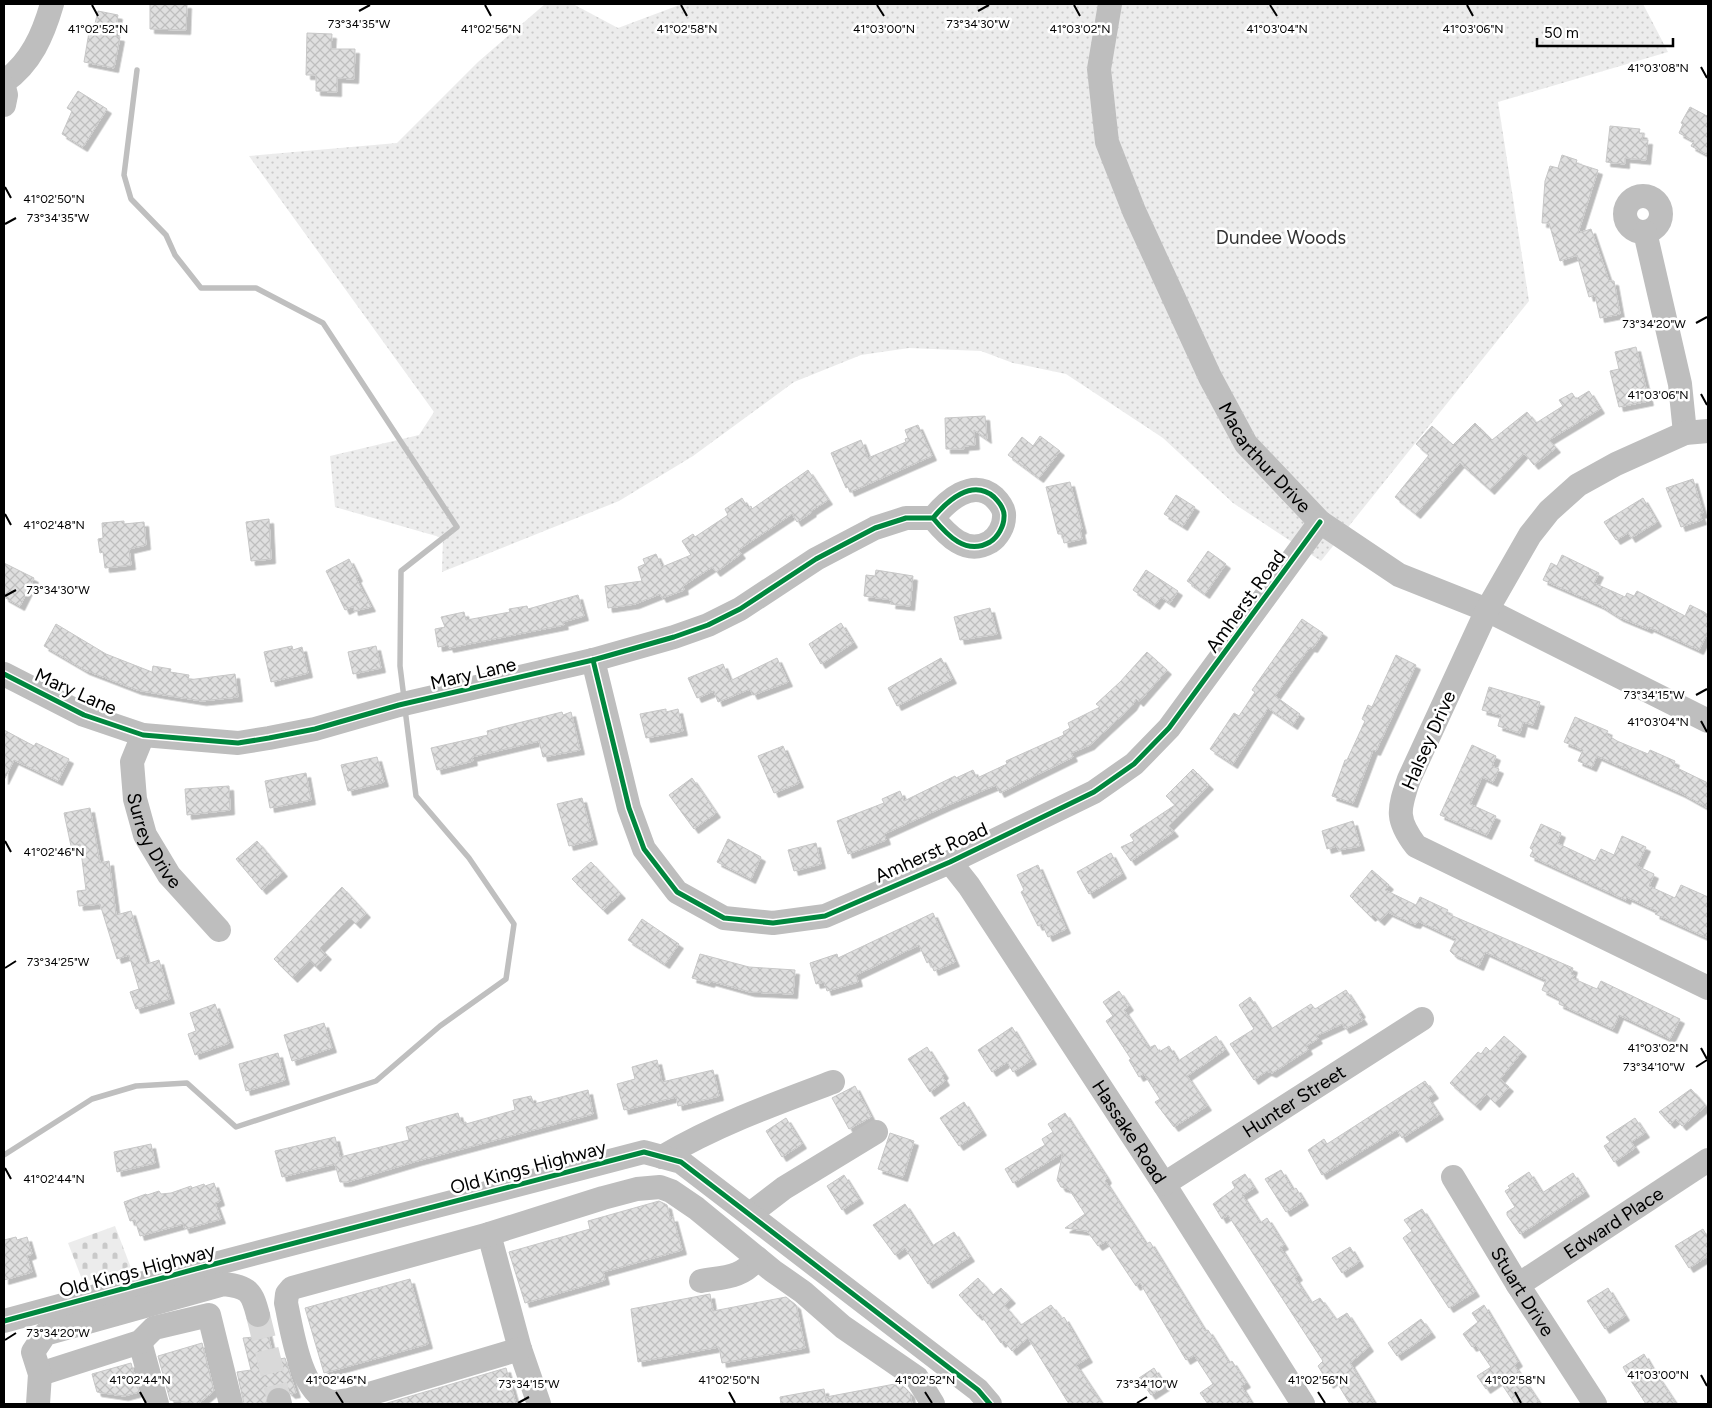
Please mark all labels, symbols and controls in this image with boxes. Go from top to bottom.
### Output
scale bar [1537,15,1673,47]
text: 73°34'35"W [328,17,391,31]
text: 73°34'30"W [946,17,1010,31]
text: 41°02'52"N [68,22,128,36]
text: 41°02'56"N [461,22,521,36]
text: 41°02'58"N [656,22,718,36]
text: 41°03'00"N [853,22,915,36]
text: 41°03'02"N [1050,22,1111,36]
text: 41°03'04"N [1246,22,1308,36]
text: 41°03'06"N [1442,22,1504,36]
text: 50 m [1544,24,1579,42]
text: 41°03'08"N [1627,61,1689,75]
text: 41°02'50"N [23,192,85,206]
text: 73°34'35"W [27,211,90,225]
park label: Dundee Woods [1216,226,1346,249]
text: 73°34'20"W [1622,317,1686,331]
text: 41°03'06"N [1627,388,1689,402]
street label: Macarthur Drive [1214,398,1316,517]
text: 41°02'48"N [23,518,85,532]
street label: Amherst Road [1201,546,1290,657]
text: 73°34'30"W [26,583,90,597]
street label: Mary Lane [428,652,518,695]
street label: Mary Lane [31,663,120,720]
street label: Halsey Drive [1396,687,1460,793]
text: 73°34'15"W [1624,688,1685,702]
text: 41°03'04"N [1627,715,1689,729]
street label: Surrey Drive [123,792,186,893]
street label: Amherst Road [871,817,991,888]
text: 41°02'46"N [23,845,85,859]
text: 73°34'25"W [27,955,90,969]
text: 41°03'02"N [1628,1041,1689,1055]
street label: Hunter Street [1238,1060,1350,1143]
text: 73°34'10"W [1623,1060,1685,1074]
street label: Hassake Road [1087,1076,1172,1188]
street label: Old Kings Highway [448,1136,609,1199]
text: 41°02'44"N [23,1172,85,1186]
street label: Edward Place [1559,1182,1668,1264]
street label: Old Kings Highway [57,1239,218,1302]
street label: Stuart Drive [1486,1243,1559,1341]
text: 73°34'20"W [26,1326,90,1340]
text: 41°03'00"N [1627,1368,1689,1382]
text: 41°02'44"N [109,1373,171,1387]
text: 41°02'46"N [305,1373,367,1387]
text: 41°02'50"N [698,1373,760,1387]
text: 41°02'52"N [895,1373,955,1387]
text: 41°02'56"N [1288,1373,1348,1387]
text: 41°02'58"N [1484,1373,1546,1387]
text: 73°34'15"W [499,1377,560,1391]
text: 73°34'10"W [1116,1377,1178,1391]

